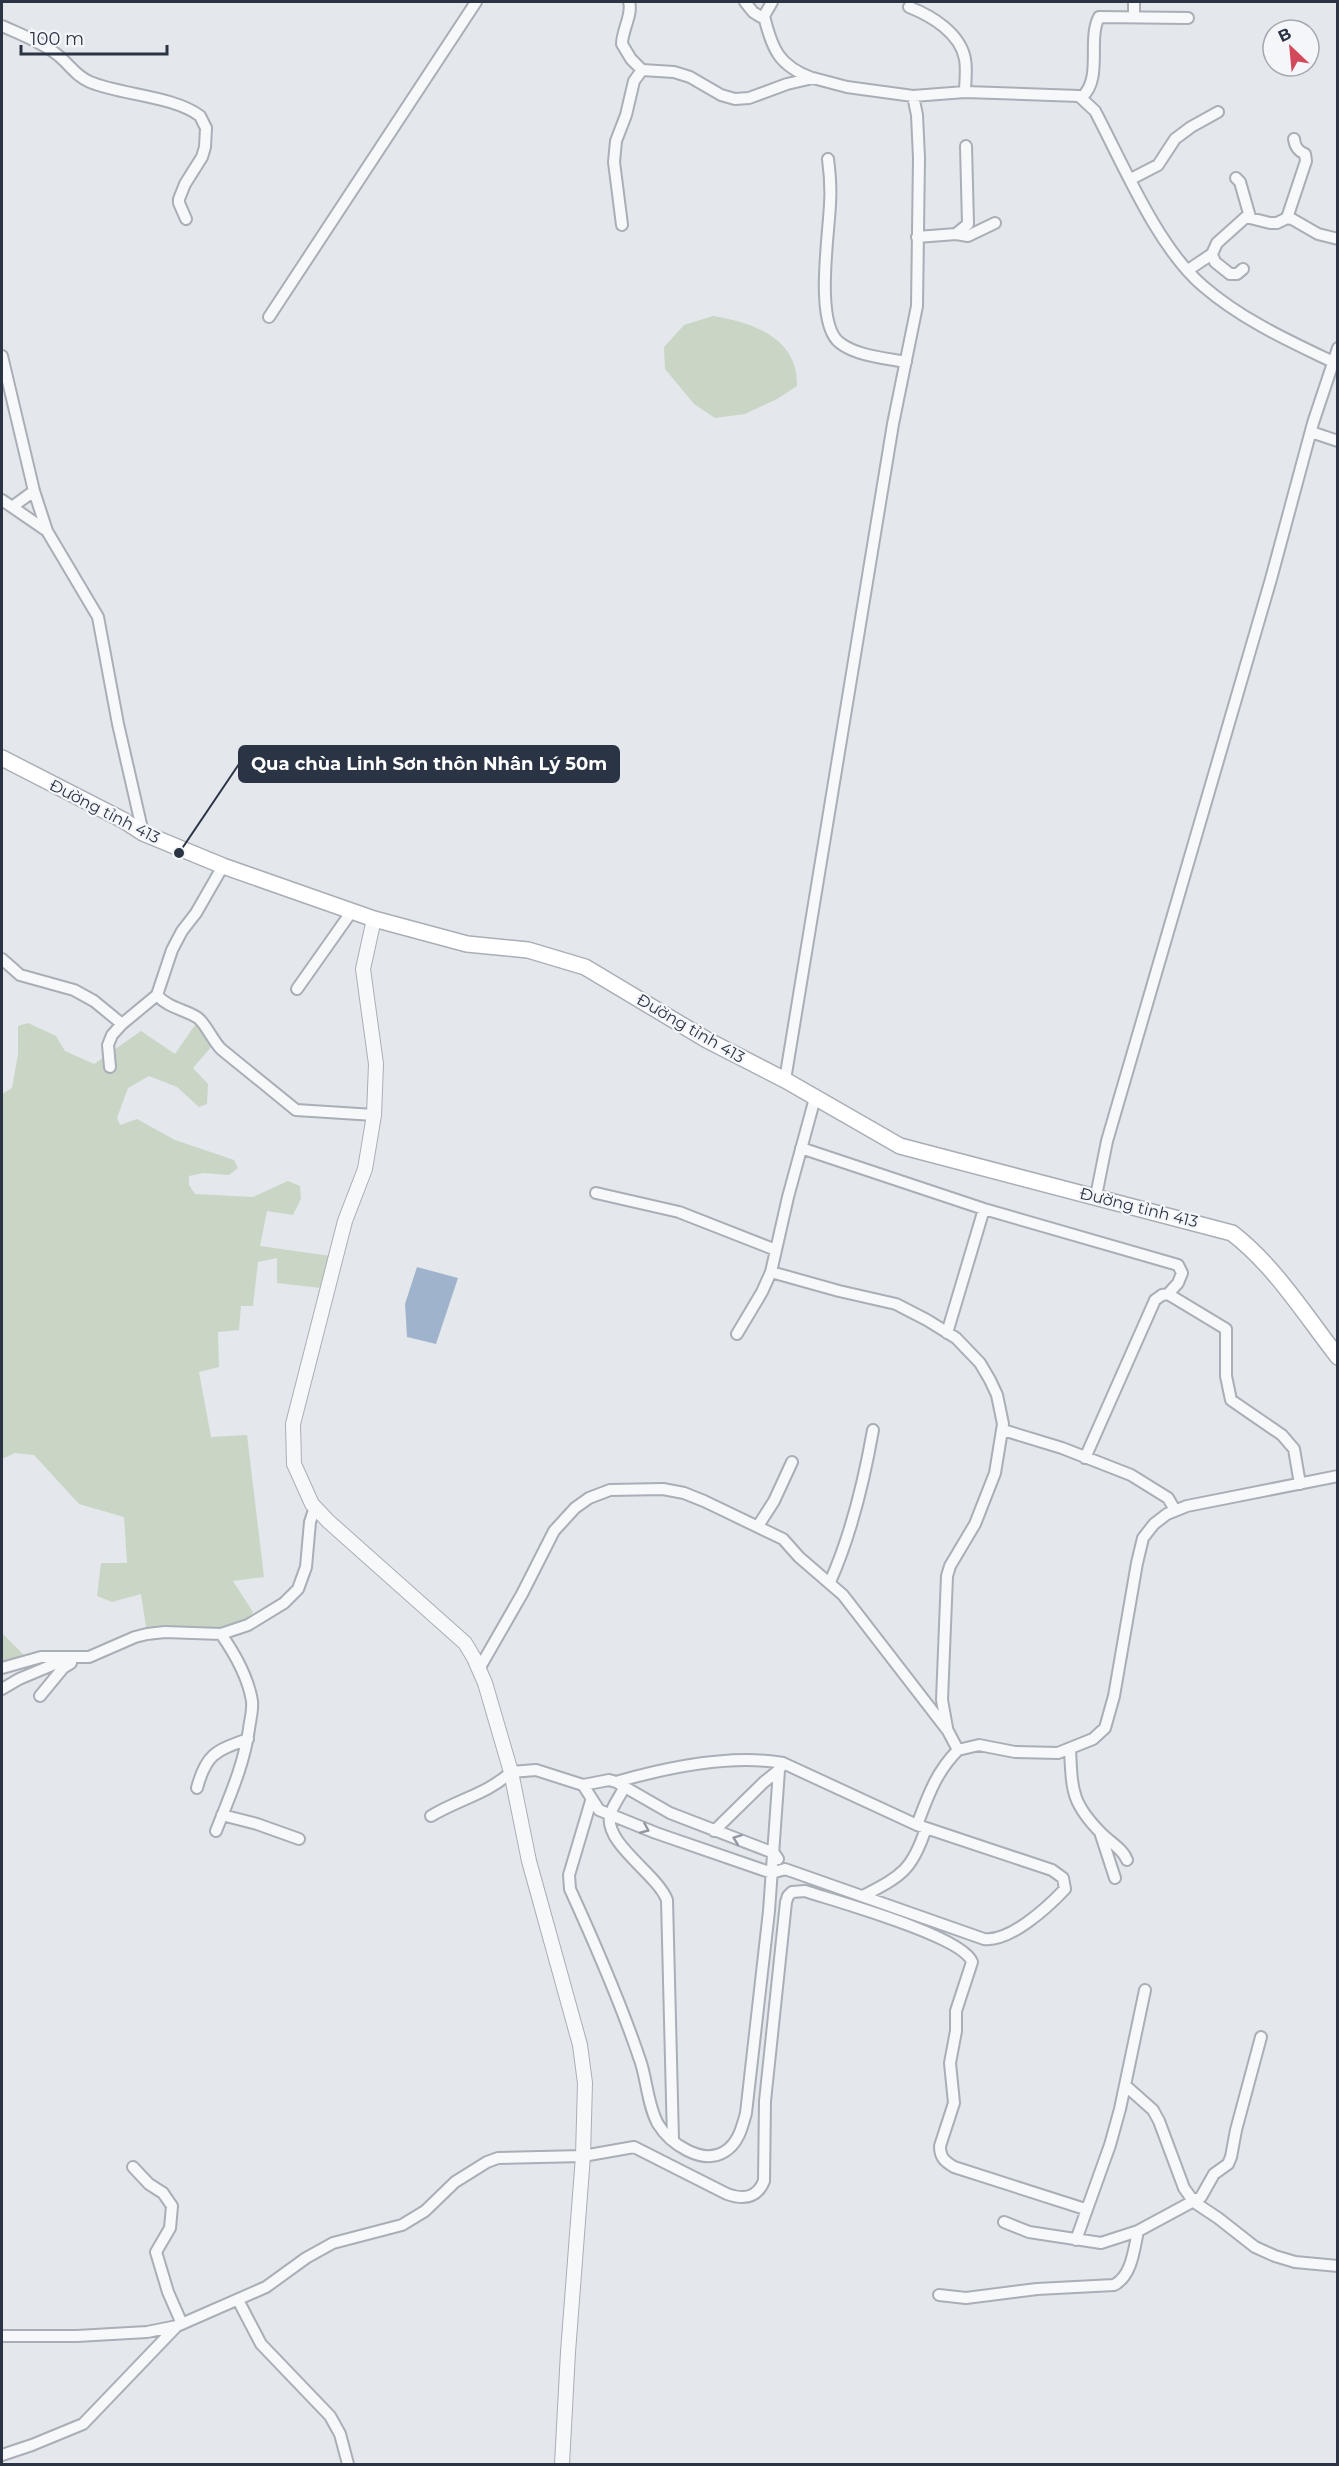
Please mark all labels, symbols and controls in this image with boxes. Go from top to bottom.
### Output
scale bar [21,18,166,56]
north arrow [1261,18,1321,78]
text: B [1275,24,1294,46]
text: 100 m [30,28,84,50]
callout: Qua chùa Linh Sơn thôn Nhân Lý 50m [239,746,619,782]
text: Qua chùa Linh Sơn thôn Nhân Lý 50m [251,753,607,775]
street label: Đường tỉnh 413 [46,775,163,847]
street label: Đường tỉnh 413 [633,990,748,1067]
street label: Đường tỉnh 413 [1078,1184,1200,1231]
one-way arrow [639,1822,650,1834]
one-way arrow [733,1834,743,1847]

